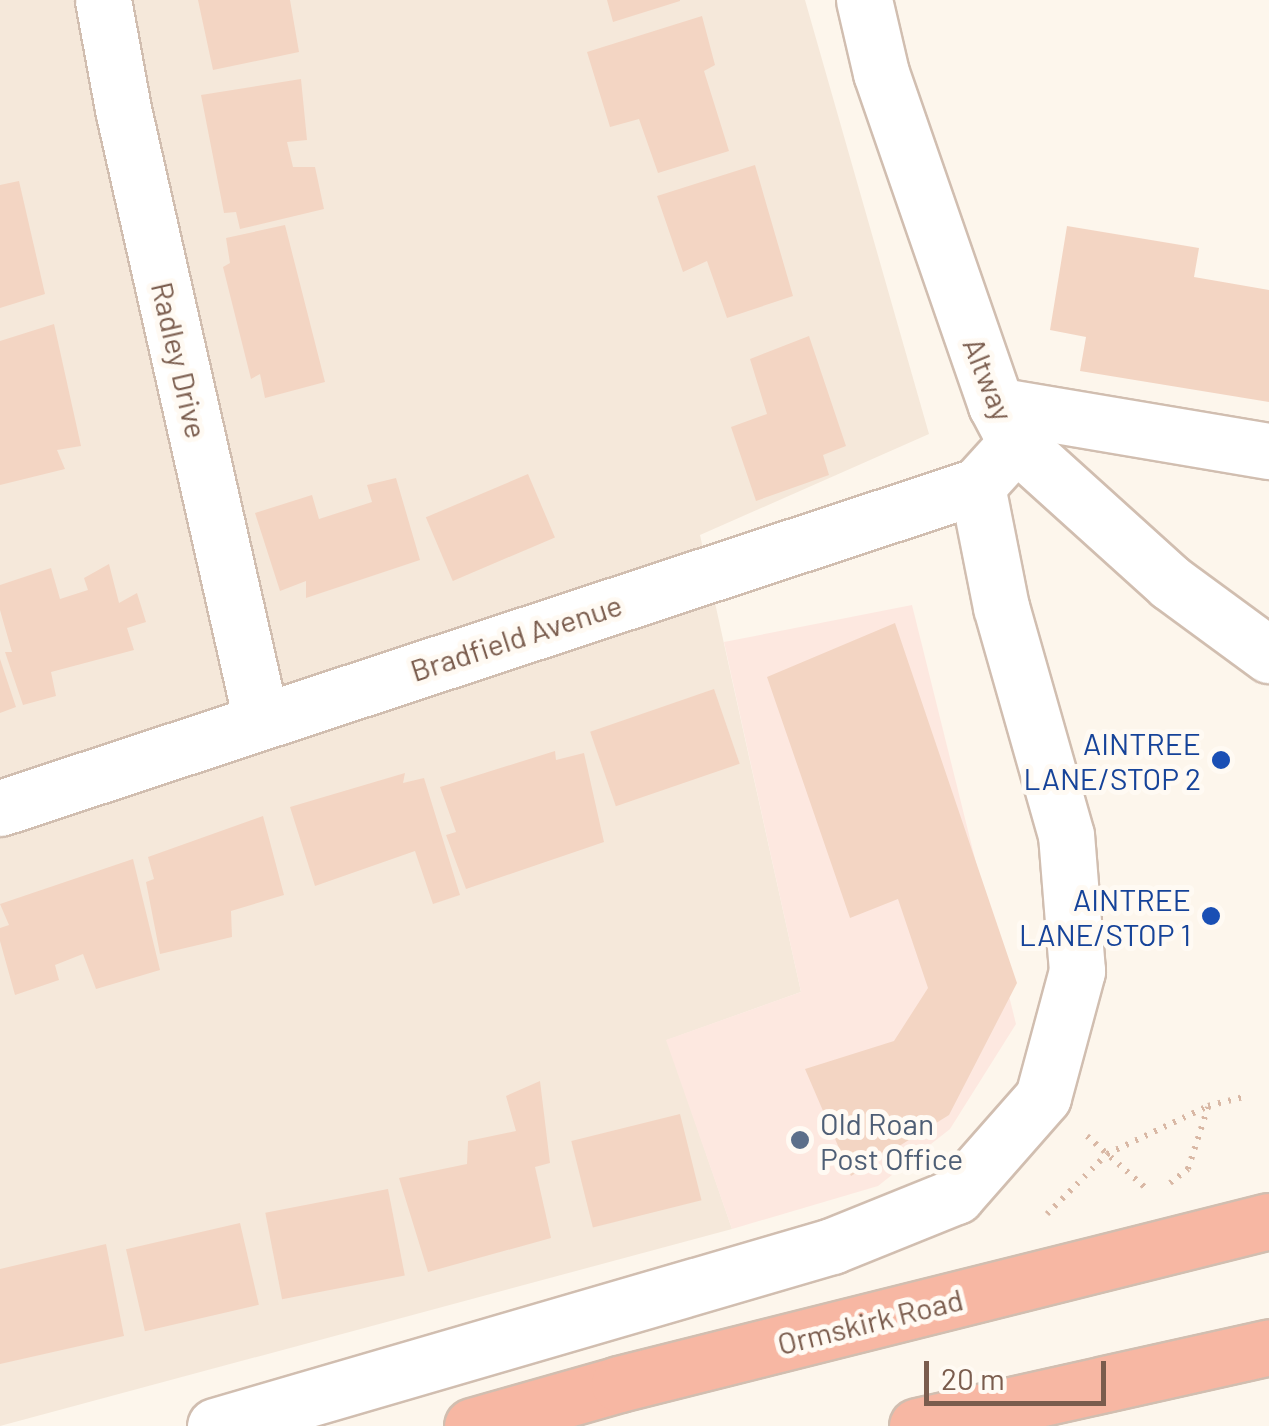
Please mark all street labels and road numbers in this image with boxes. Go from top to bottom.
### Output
street label: Radley Drive [145,278,215,442]
street label: Altway [956,332,1022,426]
street label: Bradfield Avenue [406,586,626,688]
street label: Ormskirk Road [774,1281,966,1361]

